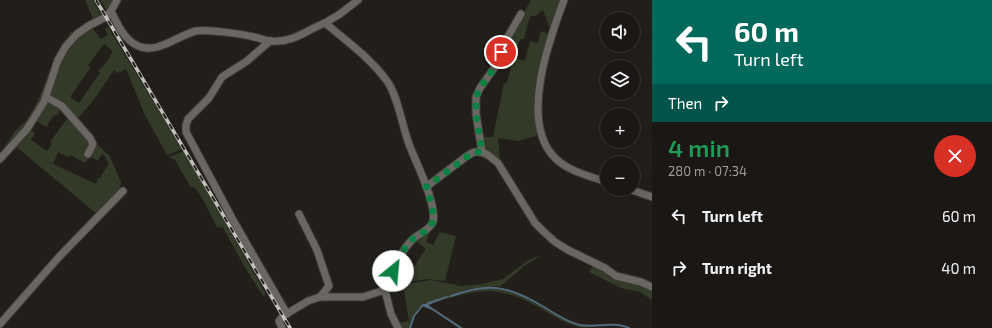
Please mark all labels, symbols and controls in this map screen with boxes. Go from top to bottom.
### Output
map controls [600,12,640,196]
button: sound [600,12,640,52]
text: 60 m [734,14,799,48]
icon: left [668,16,720,68]
pin [484,35,518,69]
icon: arrive [490,41,512,63]
text: Turn left [734,48,804,70]
button: layers [600,60,640,100]
icon: right [710,92,732,114]
text: Then [668,94,702,112]
button: + [600,108,640,148]
text: 4 min [668,133,730,162]
button: close [934,135,976,177]
button: − [600,156,640,196]
text: 280 m · 07:34 [668,163,747,179]
icon: left [668,205,690,227]
text: Turn left [702,207,763,225]
text: 60 m [942,207,976,225]
position arrow [372,250,414,292]
icon: right [668,257,690,279]
text: Turn right [702,259,772,277]
text: 40 m [941,259,976,277]

